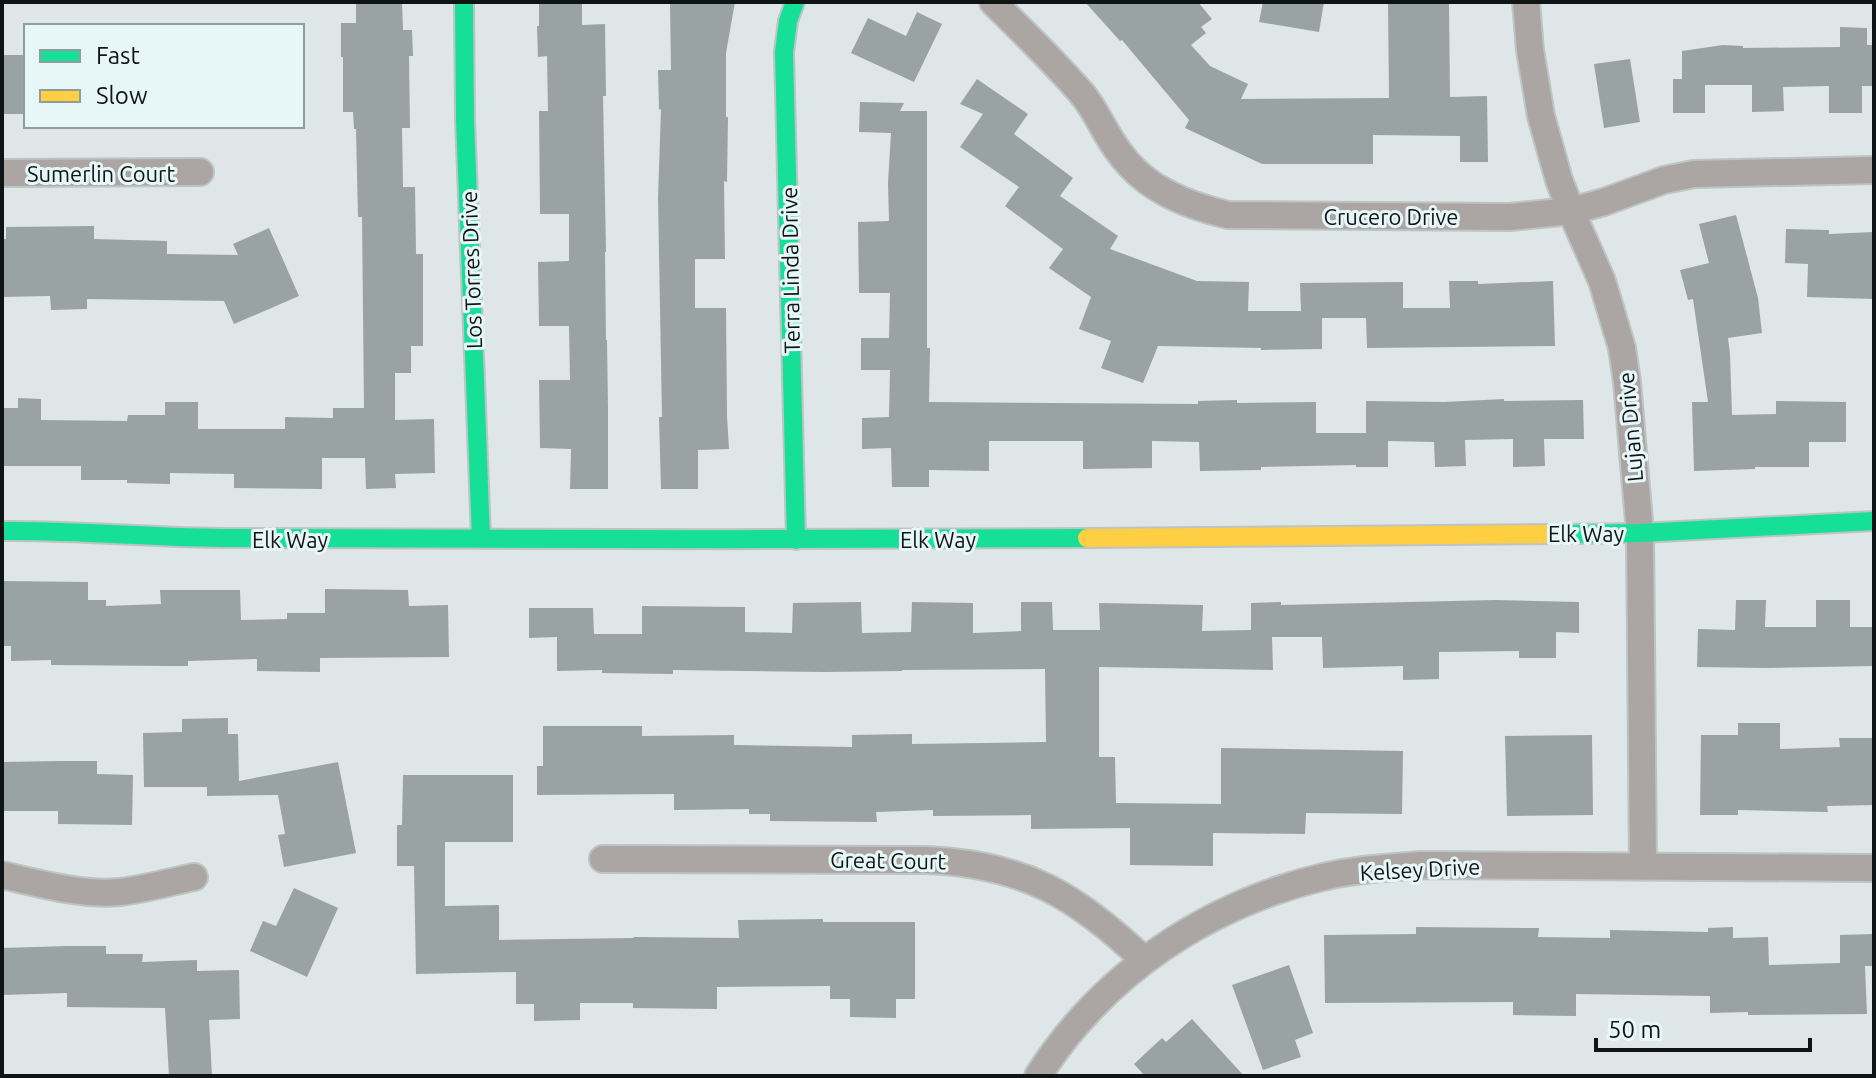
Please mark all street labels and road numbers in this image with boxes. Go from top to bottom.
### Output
street label: Sumerlin Court [27,161,175,186]
street label: Terra Linda Drive [776,186,804,354]
street label: Los Torres Drive [456,191,486,349]
street label: Crucero Drive [1324,204,1458,229]
street label: Lujan Drive [1613,371,1647,483]
street label: Elk Way [1548,521,1624,546]
street label: Elk Way [252,527,328,552]
street label: Elk Way [900,527,976,552]
street label: Great Court [830,846,947,874]
street label: Kelsey Drive [1359,853,1481,885]

